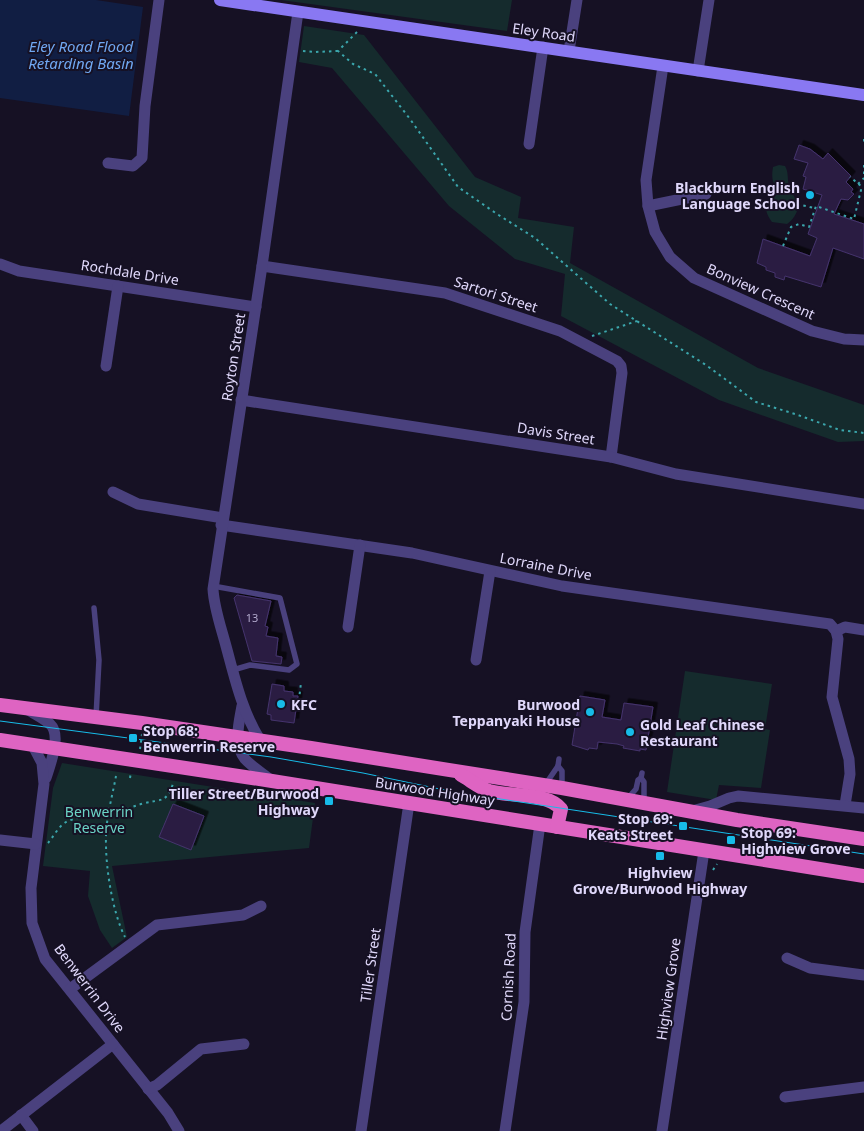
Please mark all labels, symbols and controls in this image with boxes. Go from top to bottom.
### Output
street label: Eley Road [511,18,577,46]
water label: Eley Road Flood Retarding Basin [28,36,134,73]
place label: Blackburn English Language School [675,178,800,213]
marker: Blackburn English Language School [804,189,816,201]
street label: Rochdale Drive [80,255,180,289]
street label: Bonview Crescent [704,259,818,323]
street label: Sartori Street [452,272,540,316]
street label: Royton Street [217,312,249,402]
street label: Davis Street [516,417,596,449]
street label: Lorraine Drive [498,548,594,584]
house number: 13 [246,610,258,625]
place label: KFC [291,695,317,714]
place label: Burwood Teppanyaki House [453,695,580,730]
marker: KFC [275,698,287,710]
marker: Burwood Teppanyaki House [584,706,596,718]
place label: Gold Leaf Chinese Restaurant [640,715,764,750]
place label: Stop 68: Benwerrin Reserve [143,721,275,756]
marker: Gold Leaf Chinese Restaurant [624,726,636,738]
marker: Stop 68: Benwerrin Reserve [127,732,139,744]
street label: Burwood Highway [374,772,497,810]
place label: Tiller Street/Burwood Highway [169,784,319,819]
marker: Tiller Street/Burwood Highway [323,795,335,807]
park label: Benwerrin Reserve [65,802,133,837]
place label: Stop 69: Keats Street [588,809,673,844]
marker: Stop 69: Keats Street [677,820,689,832]
place label: Stop 69: Highview Grove [741,823,851,858]
marker: Stop 69: Highview Grove [725,834,737,846]
marker: Highview Grove/Burwood Highway [654,850,666,862]
place label: Highview Grove/Burwood Highway [573,863,747,898]
street label: Tiller Street [355,927,385,1003]
street label: Cornish Road [496,933,520,1021]
street label: Highview Grove [651,937,685,1041]
street label: Benwerrin Drive [50,940,130,1036]

